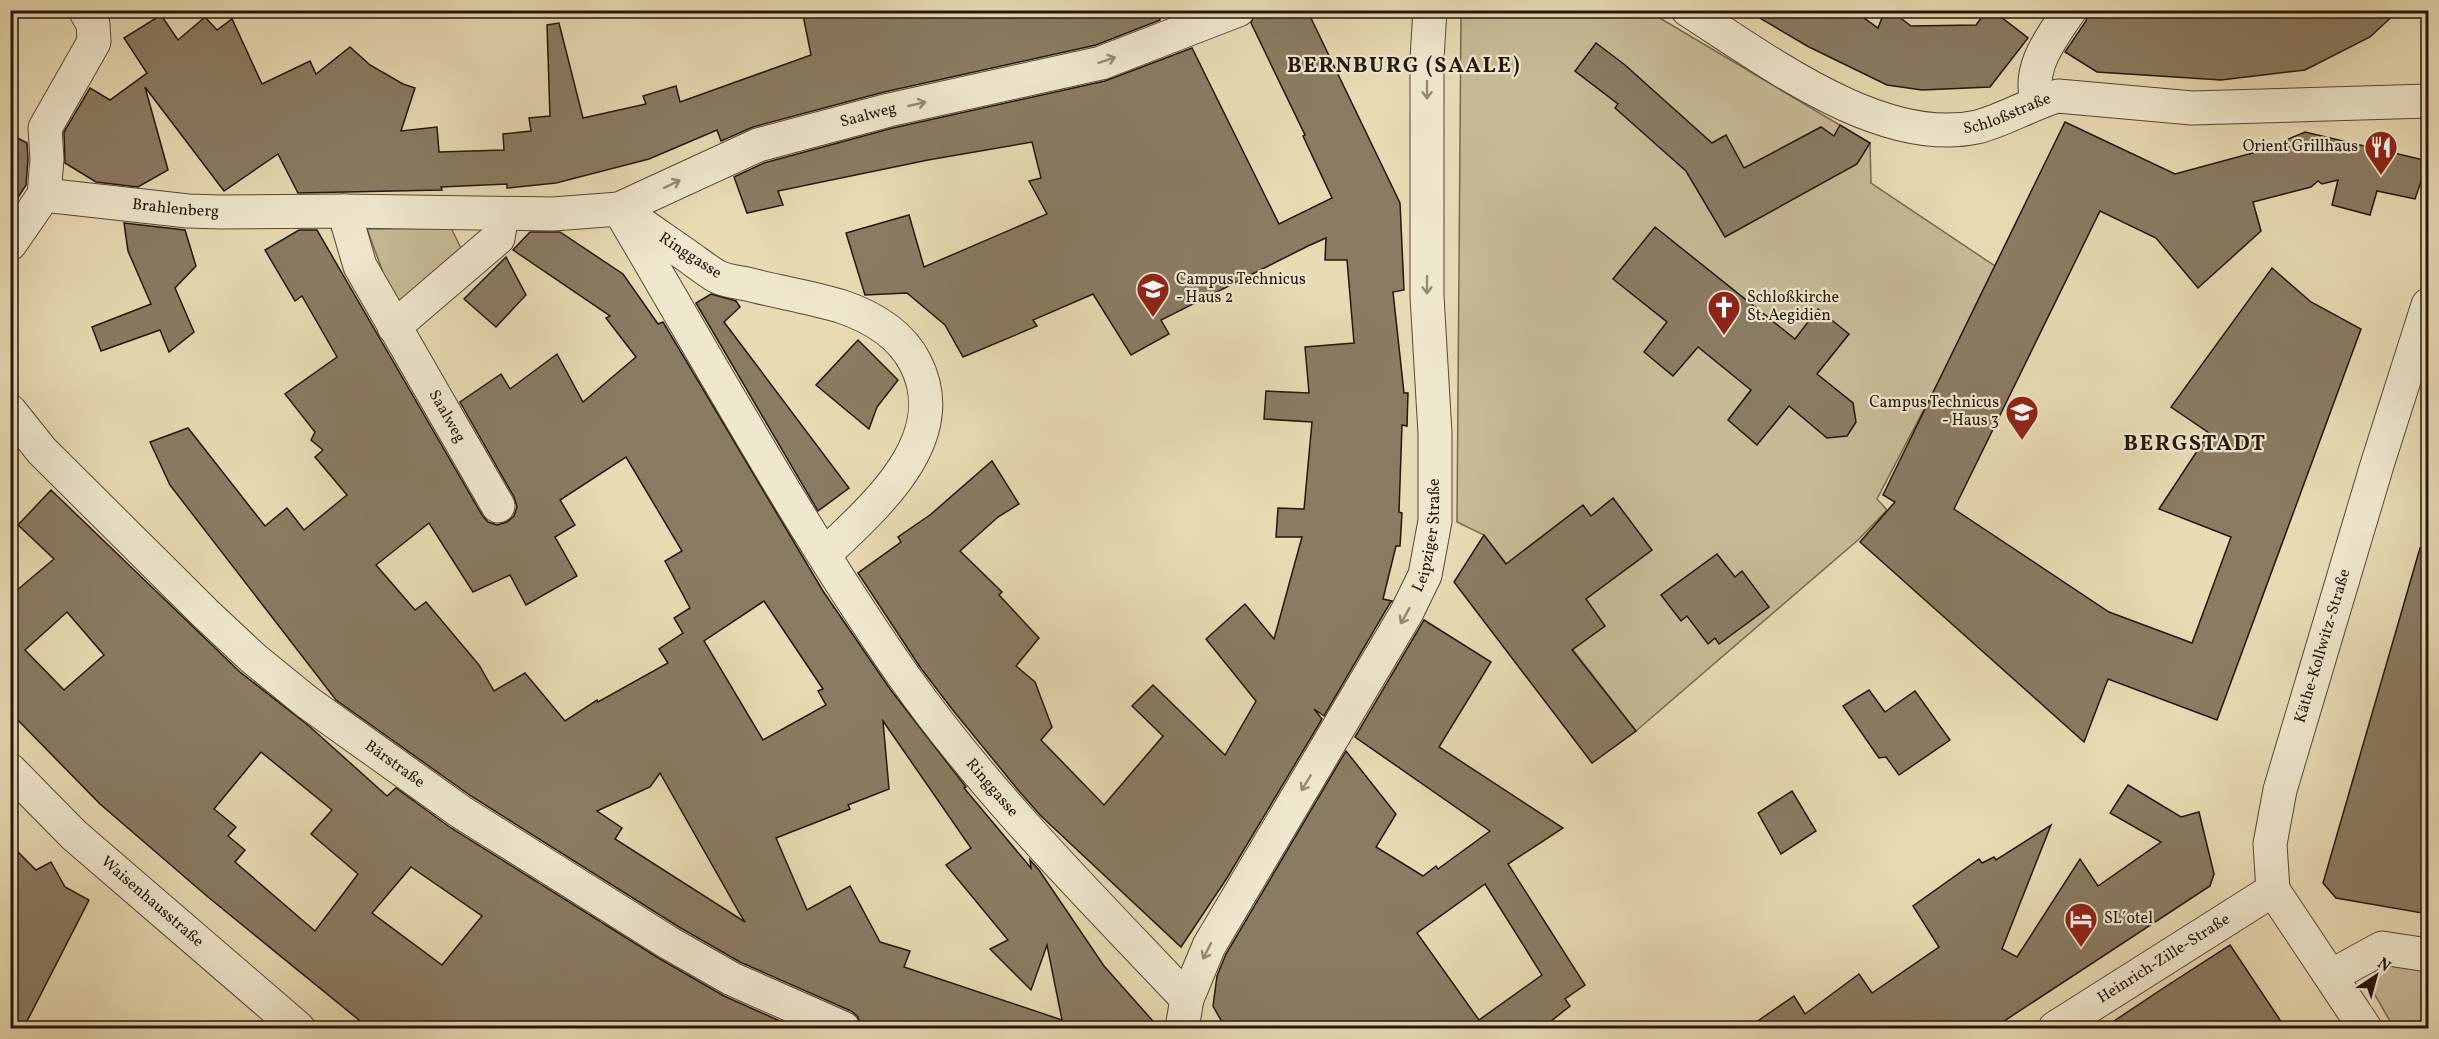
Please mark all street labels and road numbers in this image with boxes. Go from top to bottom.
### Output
street label: Schloßstraße [1962,88,2054,140]
street label: Saalweg [838,98,899,134]
street label: Brahlenberg [131,194,220,223]
street label: Ringgasse [654,227,726,285]
street label: Saalweg [423,386,470,447]
street label: Leipziger Straße [1407,478,1446,596]
street label: Käthe-Kollwitz-Straße [2290,566,2356,726]
street label: Bärstraße [360,735,429,793]
street label: Ringgasse [960,754,1023,822]
street label: Waisenhausstraße [96,851,208,953]
street label: Heinrich-Zille-Straße [2093,909,2235,1009]

